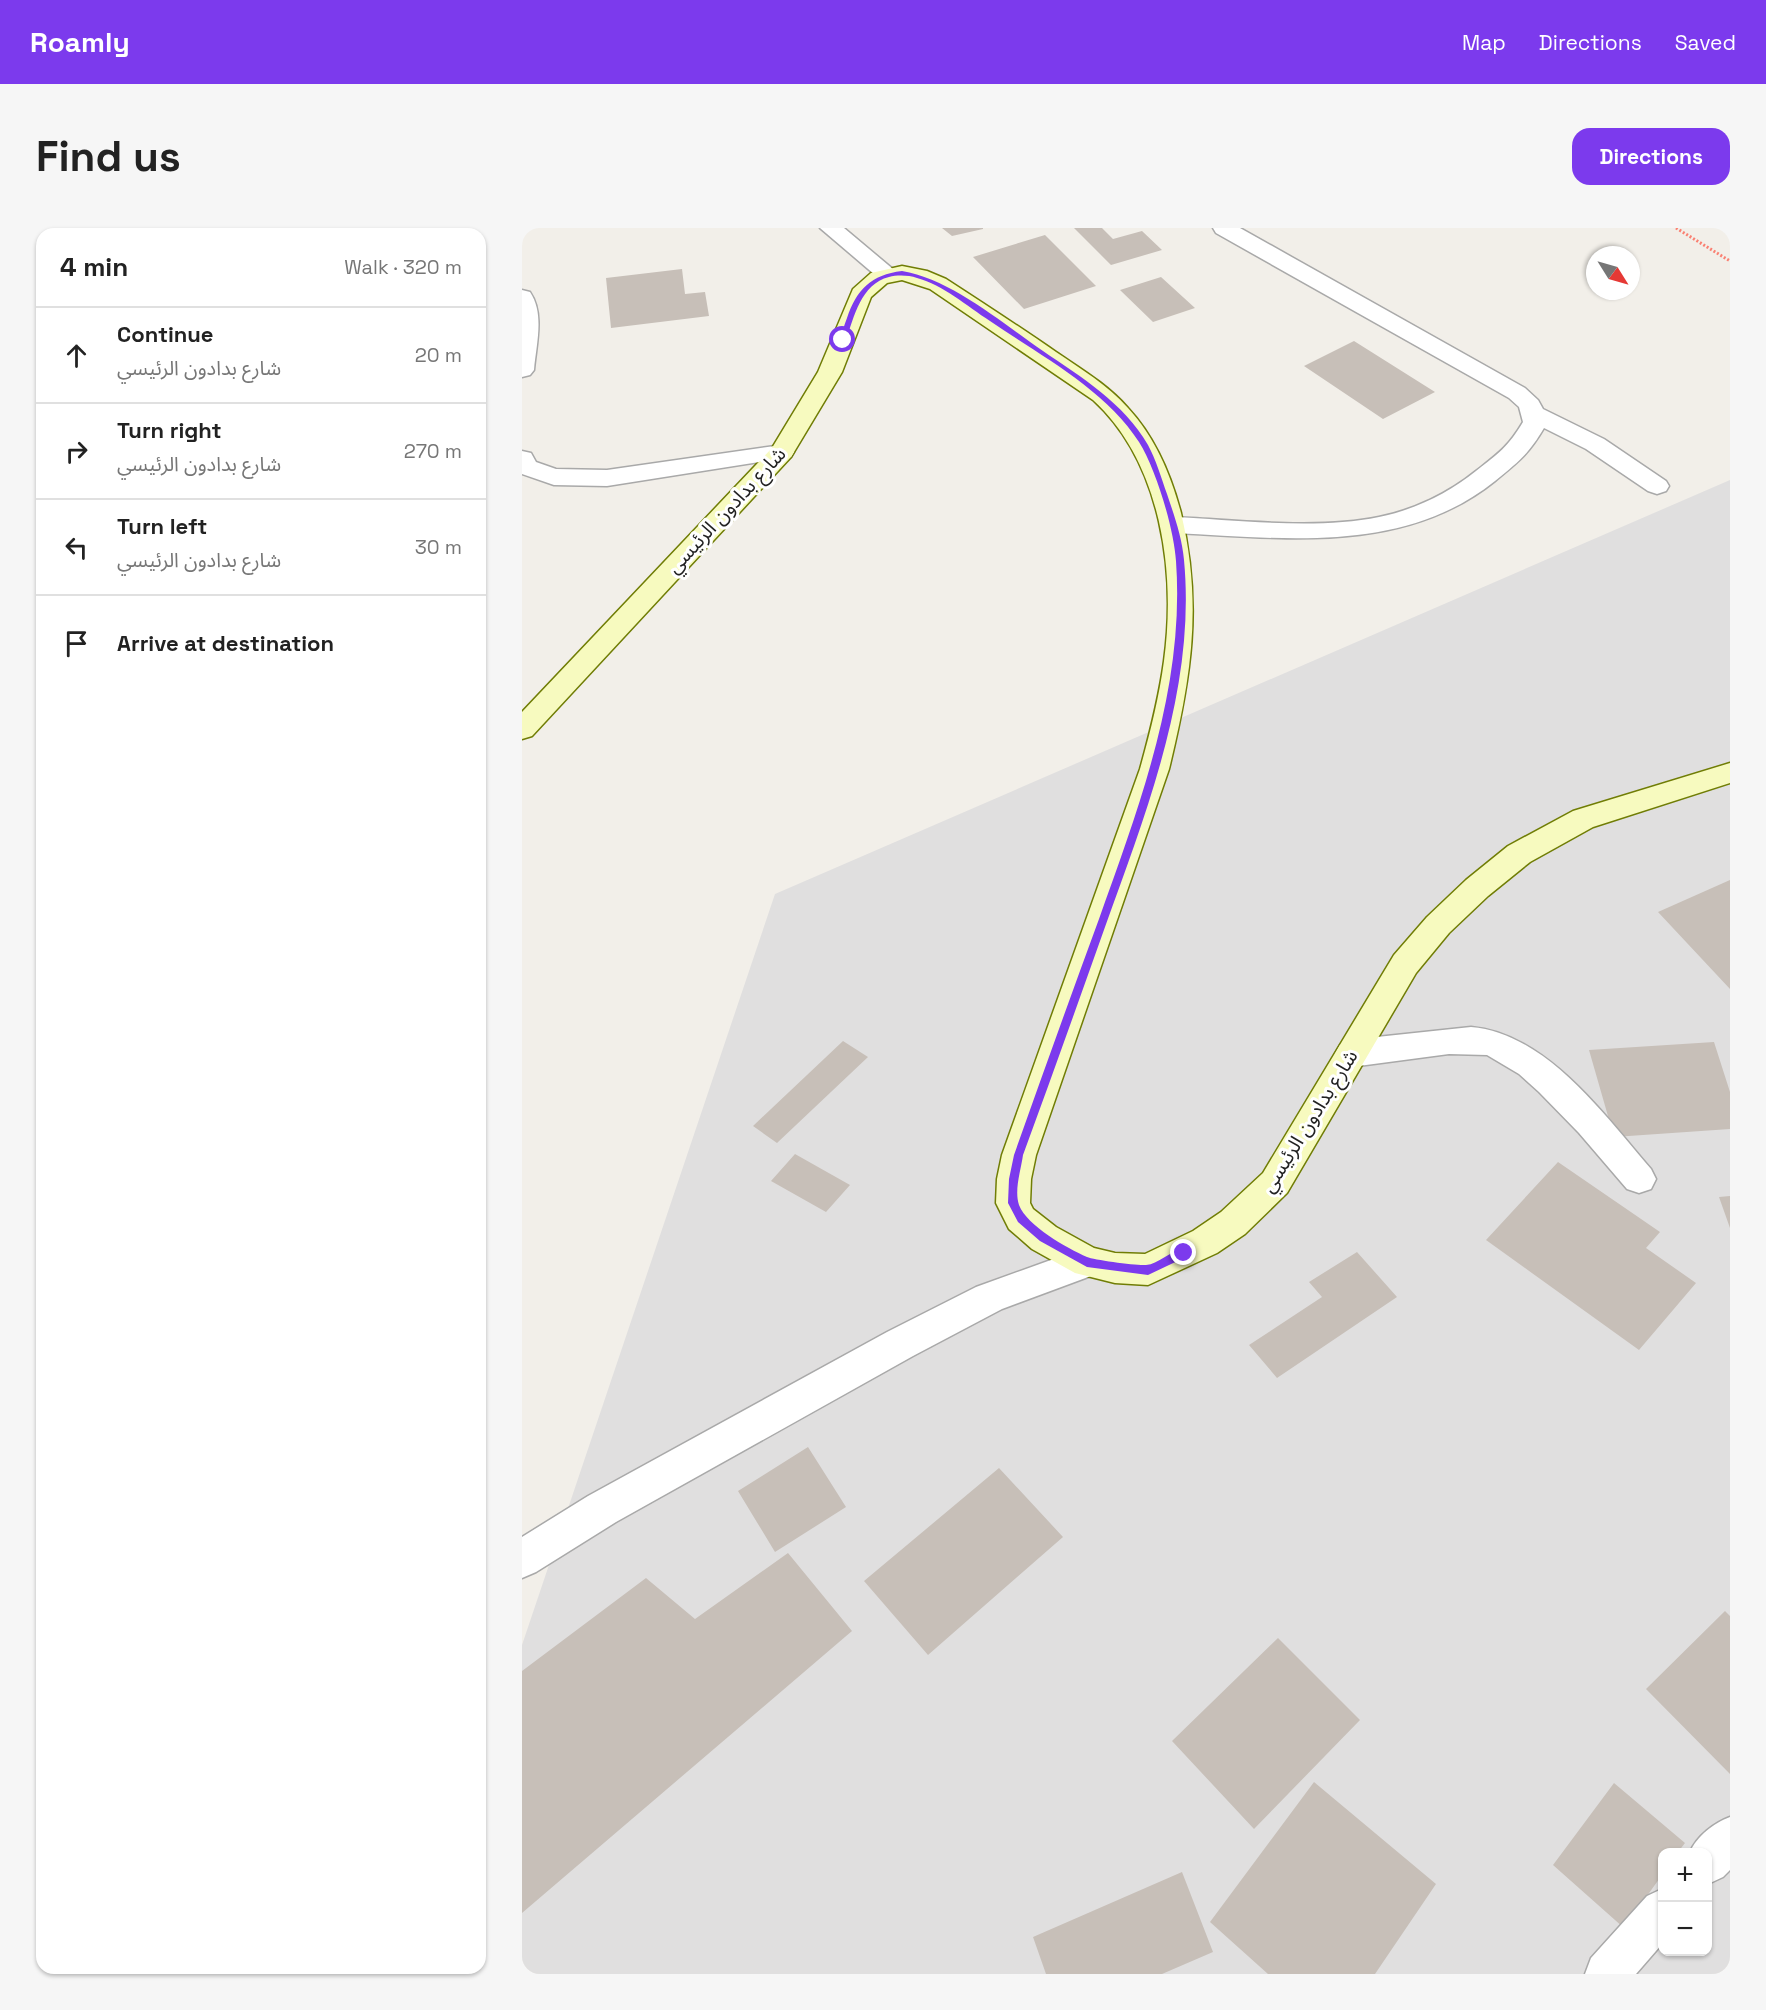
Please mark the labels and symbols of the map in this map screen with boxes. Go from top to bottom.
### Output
north arrow [1586,246,1640,300]
route start [829,326,855,352]
street label: شارع بدادون الرئيسي [661,441,793,581]
street label: شارع بدادون الرئيسي [1255,1045,1366,1199]
route end [1170,1239,1196,1265]

